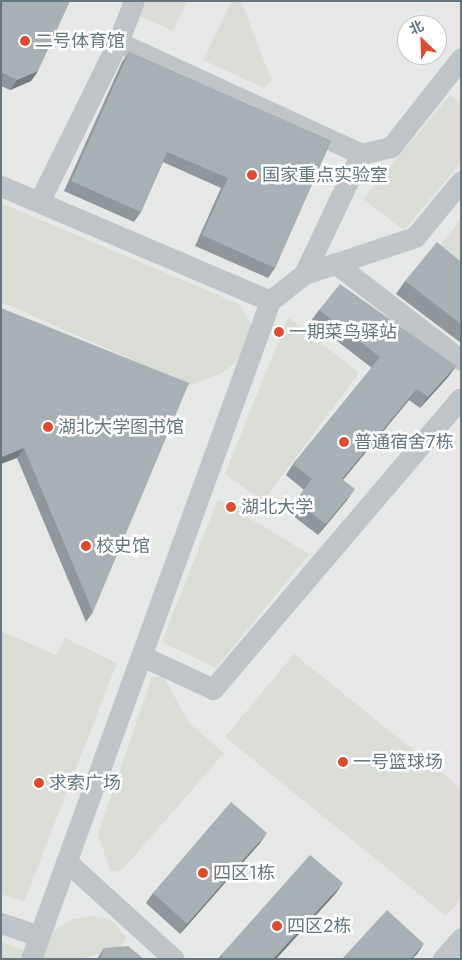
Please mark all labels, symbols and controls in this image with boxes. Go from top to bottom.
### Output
north arrow [397,15,447,65]
text: 北 [406,15,427,39]
place label: 二号体育馆 [35,30,125,52]
marker: 二号体育馆 [19,35,31,47]
place label: 国家重点实验室 [262,164,388,186]
marker: 国家重点实验室 [246,169,258,181]
place label: 一期菜鸟驿站 [289,321,397,343]
marker: 一期菜鸟驿站 [273,326,285,338]
place label: 湖北大学图书馆 [58,416,184,438]
marker: 湖北大学图书馆 [42,421,54,433]
place label: 普通宿舍7栋 [354,431,453,453]
marker: 普通宿舍7栋 [338,436,350,448]
place label: 湖北大学 [241,496,313,518]
marker: 湖北大学 [225,501,237,513]
place label: 校史馆 [96,535,150,557]
marker: 校史馆 [80,540,92,552]
place label: 一号篮球场 [353,751,443,773]
marker: 一号篮球场 [337,756,349,768]
place label: 求索广场 [49,772,121,794]
marker: 求索广场 [33,777,45,789]
place label: 四区1栋 [213,862,275,884]
marker: 四区1栋 [197,867,209,879]
place label: 四区2栋 [287,915,351,937]
marker: 四区2栋 [271,920,283,932]

